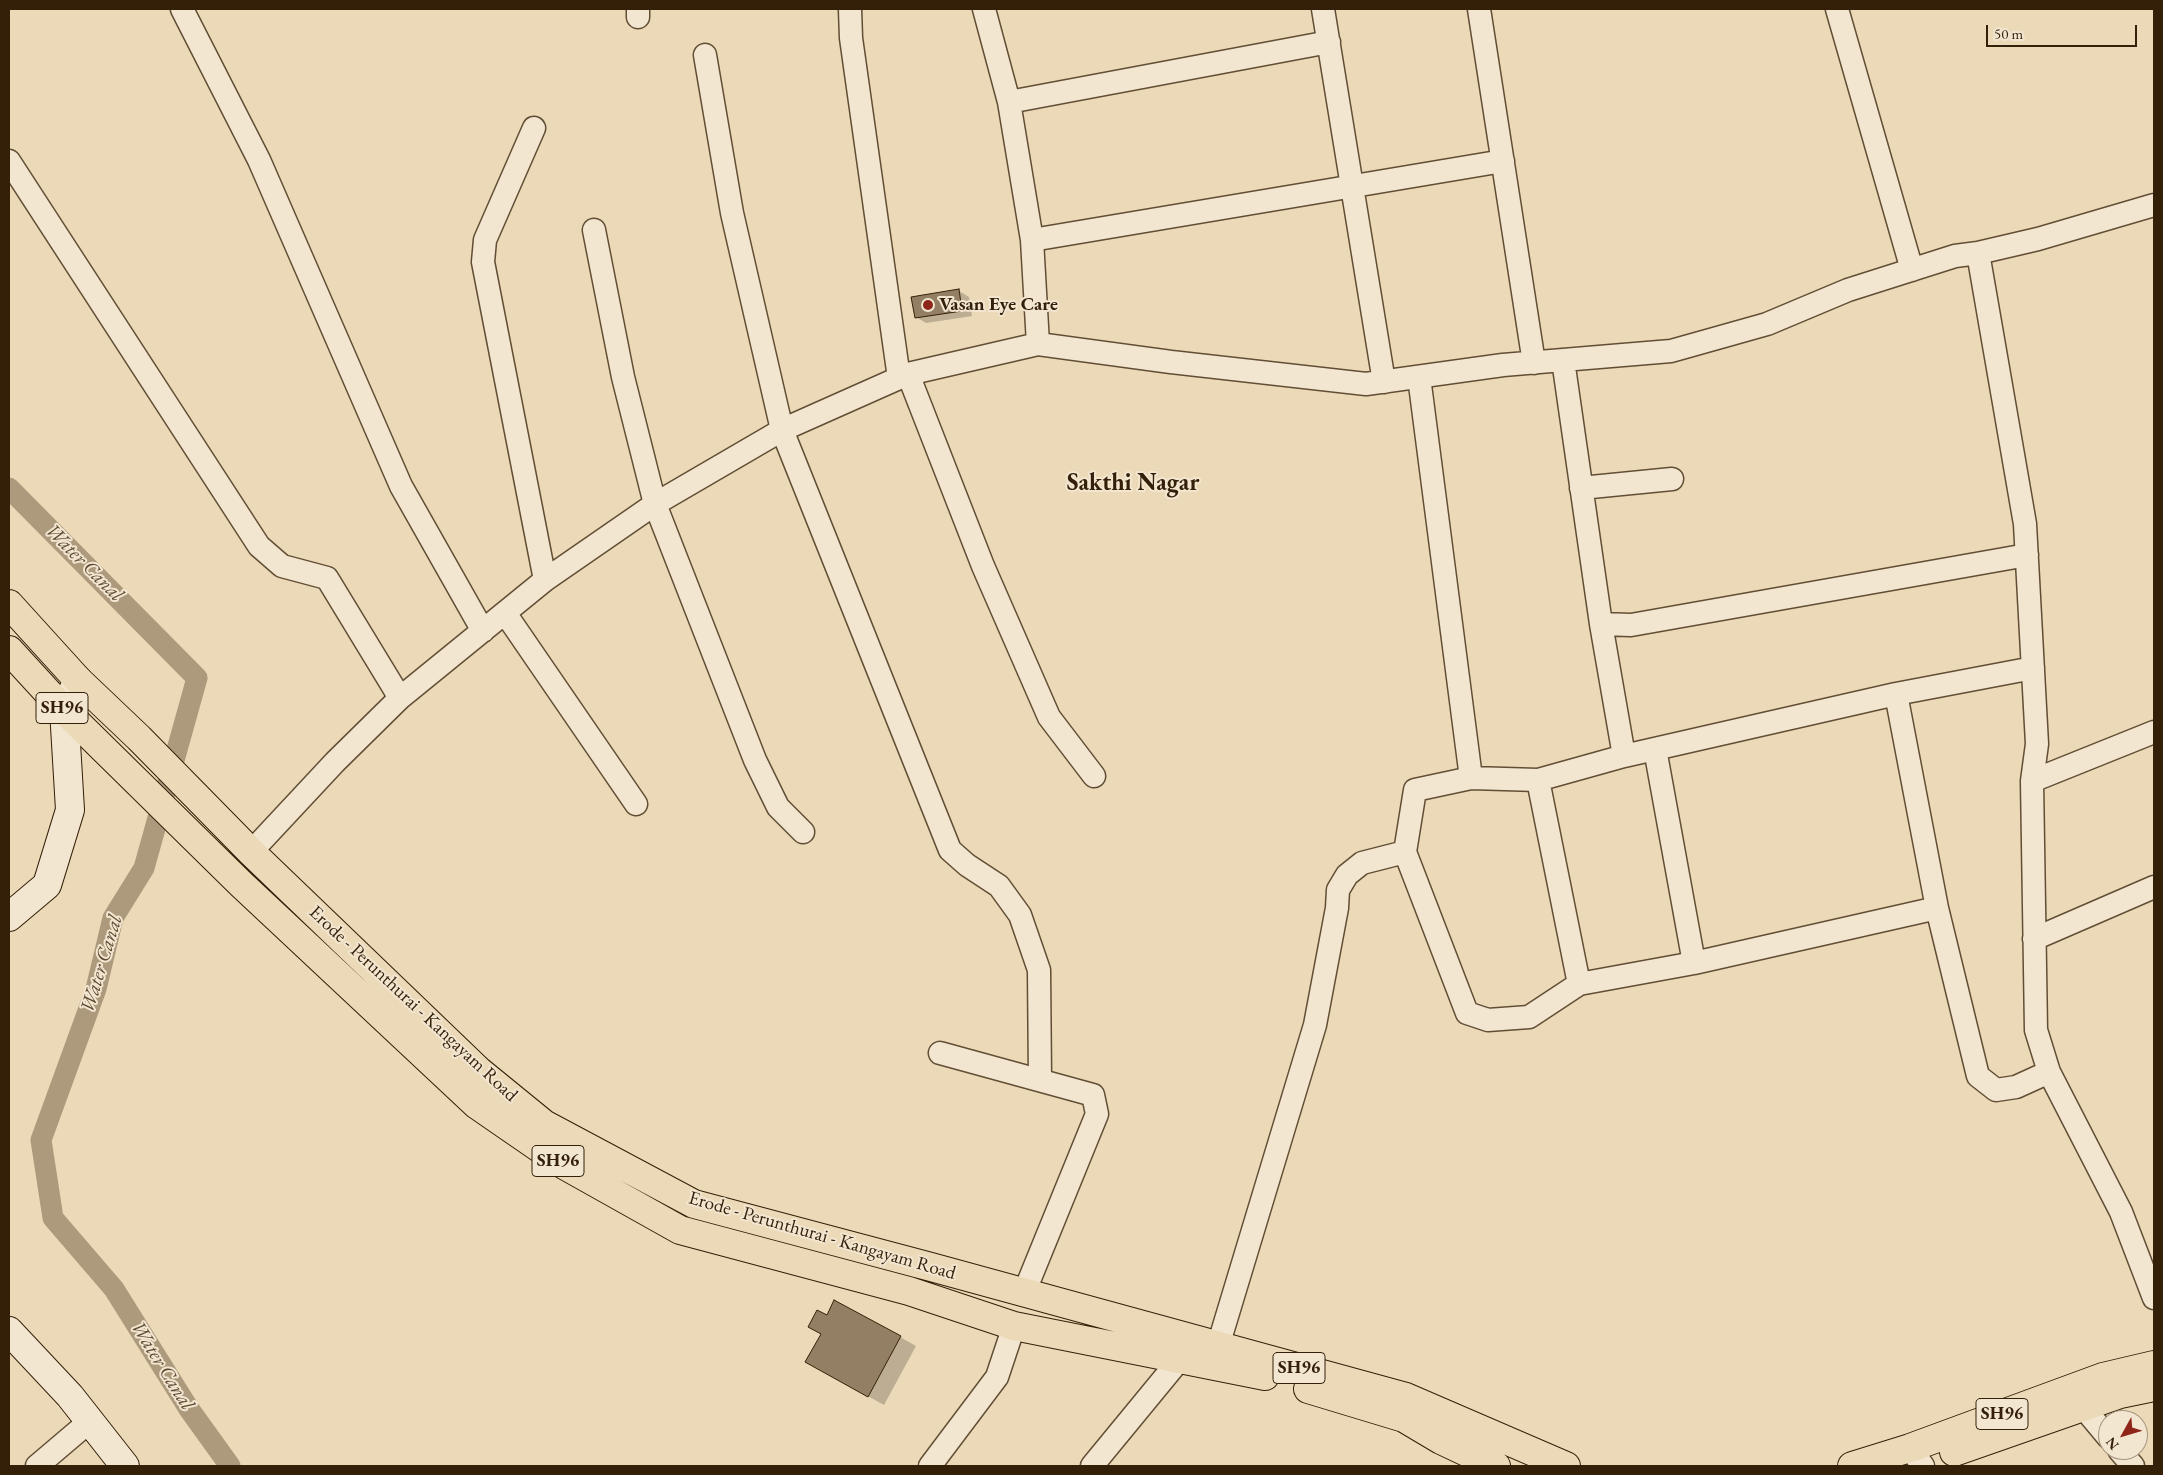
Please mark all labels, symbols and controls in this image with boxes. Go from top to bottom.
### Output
scale bar [1988,15,2139,47]
text: 50 m [1994,24,2023,43]
place label: Vasan Eye Care [939,294,1058,316]
marker: Vasan Eye Care [921,298,935,312]
district label: Sakthi Nagar [1067,469,1199,497]
water label: Water Canal [40,519,128,607]
road number: SH96 [36,692,88,724]
street label: Erode - Perunthurai - Kangayam Road [304,901,522,1107]
water label: Water Canal [76,913,128,1015]
road number: SH96 [532,1146,584,1176]
street label: Erode - Perunthurai - Kangayam Road [686,1187,958,1285]
water label: Water Canal [125,1317,199,1415]
road number: SH96 [1273,1352,1325,1384]
road number: SH96 [1976,1398,2028,1430]
north arrow [2098,1410,2148,1460]
text: N [2102,1434,2123,1454]

